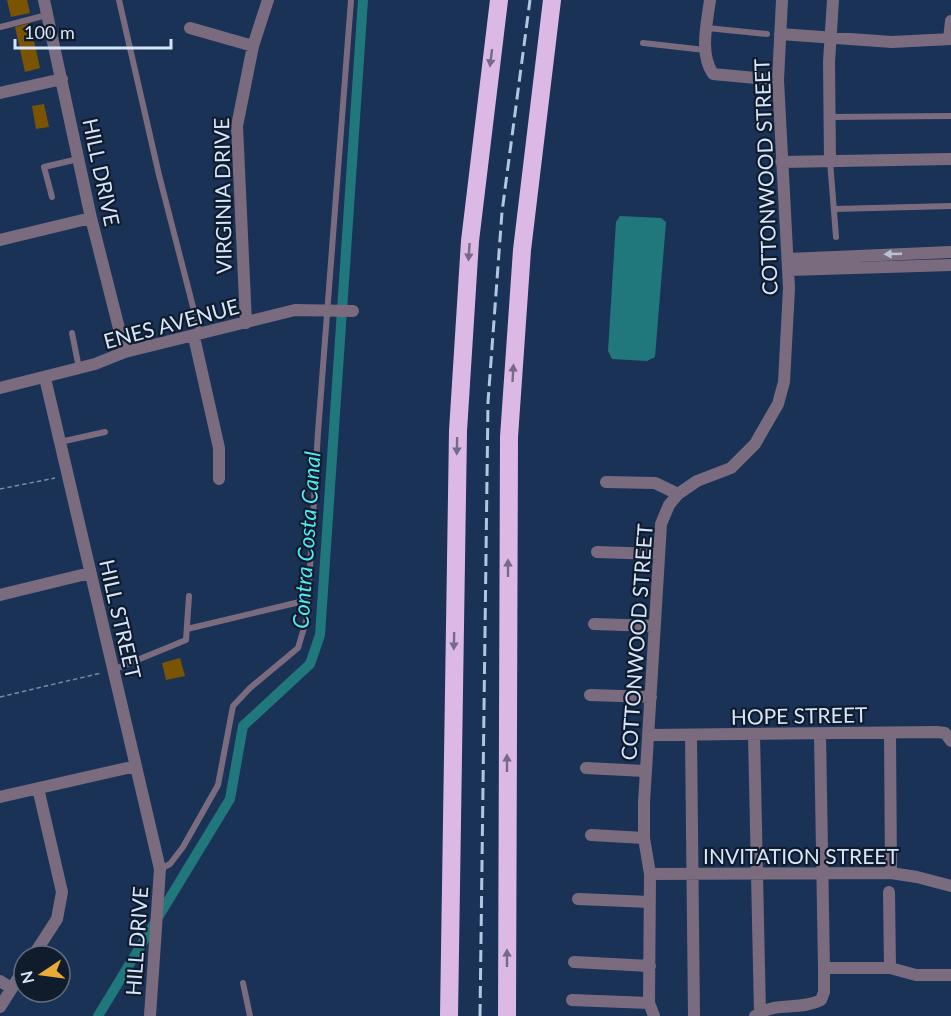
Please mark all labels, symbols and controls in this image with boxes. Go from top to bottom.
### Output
scale bar [15,12,171,50]
text: 100 m [24,21,75,43]
one-way arrow [486,49,495,68]
street label: COTTONWOOD STREET [748,58,782,296]
street label: HILL DRIVE [78,116,126,228]
street label: VIRGINIA DRIVE [208,118,236,274]
one-way arrow [465,242,474,261]
one-way arrow [883,250,902,259]
street label: ENES AVENUE [100,293,242,353]
one-way arrow [508,363,517,382]
one-way arrow [452,437,462,456]
water label: Contra Costa Canal [286,450,326,630]
street label: COTTONWOOD STREET [615,522,657,761]
street label: HILL STREET [95,557,147,682]
one-way arrow [503,558,513,577]
one-way arrow [449,632,459,651]
street label: HOPE STREET [731,701,868,729]
one-way arrow [502,753,512,772]
street label: INVITATION STREET [703,843,899,868]
street label: HILL DRIVE [120,885,152,997]
north arrow [12,944,72,1004]
one-way arrow [502,948,512,967]
text: N [16,969,38,986]

